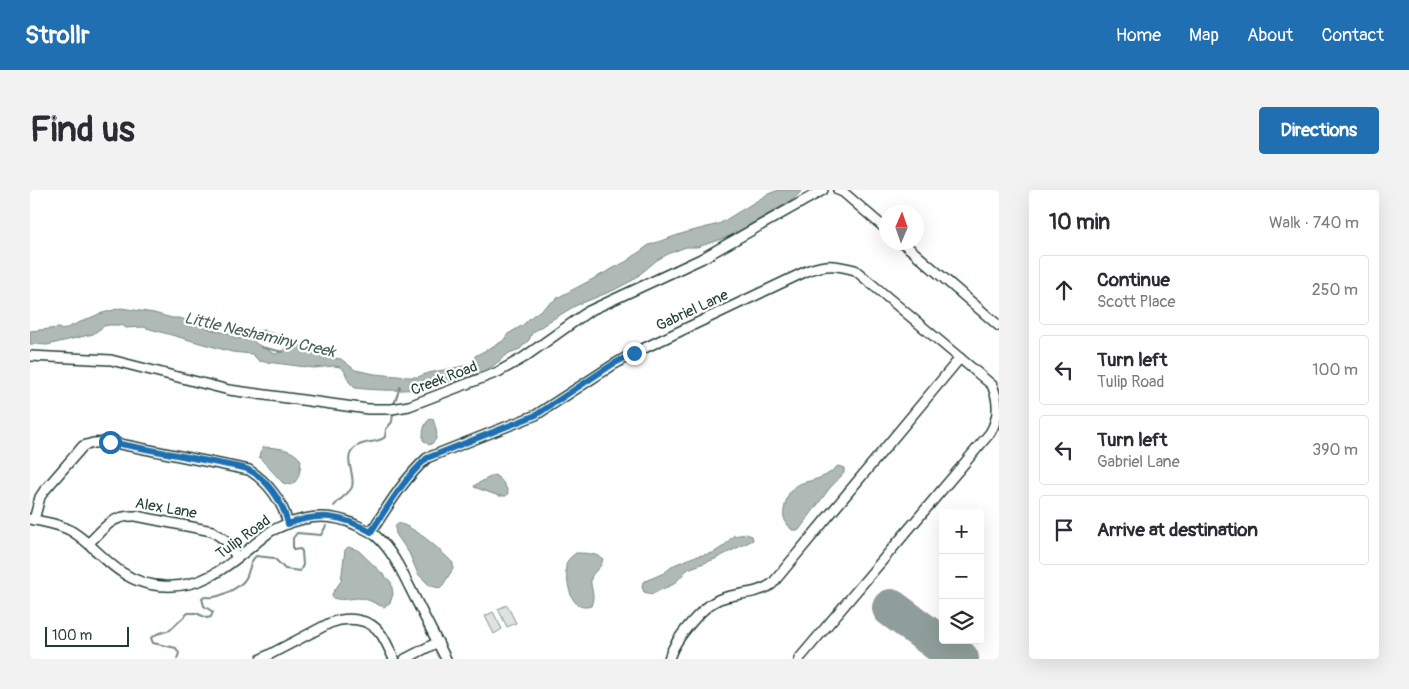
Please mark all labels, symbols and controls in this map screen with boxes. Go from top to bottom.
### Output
text: Strollr [25,21,90,50]
text: Home [1116,24,1161,47]
text: Map [1189,24,1219,47]
text: About [1247,24,1293,47]
text: Contact [1321,24,1384,47]
button: Directions [1259,107,1379,154]
text: Find us [30,108,135,152]
north arrow [879,205,924,250]
text: 10 min [1049,209,1110,236]
text: Walk · 740 m [1269,213,1359,233]
text: Continue [1097,268,1170,292]
icon: ahead [1050,276,1078,304]
text: 250 m [1312,280,1358,300]
street label: Gabriel Lane [653,285,732,335]
text: Scott Place [1097,292,1176,312]
water label: Little Neshaminy Creek [182,308,339,362]
route end [623,342,646,365]
text: Turn left [1097,348,1167,372]
icon: left [1050,356,1078,384]
street label: Creek Road [408,357,480,400]
text: 100 m [1312,360,1358,380]
text: Tulip Road [1097,372,1164,392]
text: Turn left [1097,428,1167,452]
route start [99,431,122,454]
icon: left [1050,436,1078,464]
text: 390 m [1312,440,1358,460]
text: Gabriel Lane [1097,452,1180,472]
street label: Alex Lane [134,494,199,523]
map controls [939,509,984,644]
button: + [939,509,984,554]
street label: Tulip Road [212,511,274,564]
icon: arrive [1050,516,1078,544]
text: Arrive at destination [1097,518,1258,542]
button: − [939,554,984,599]
button: layers [939,599,984,644]
scale bar [45,624,129,647]
text: 100 m [52,627,92,644]

